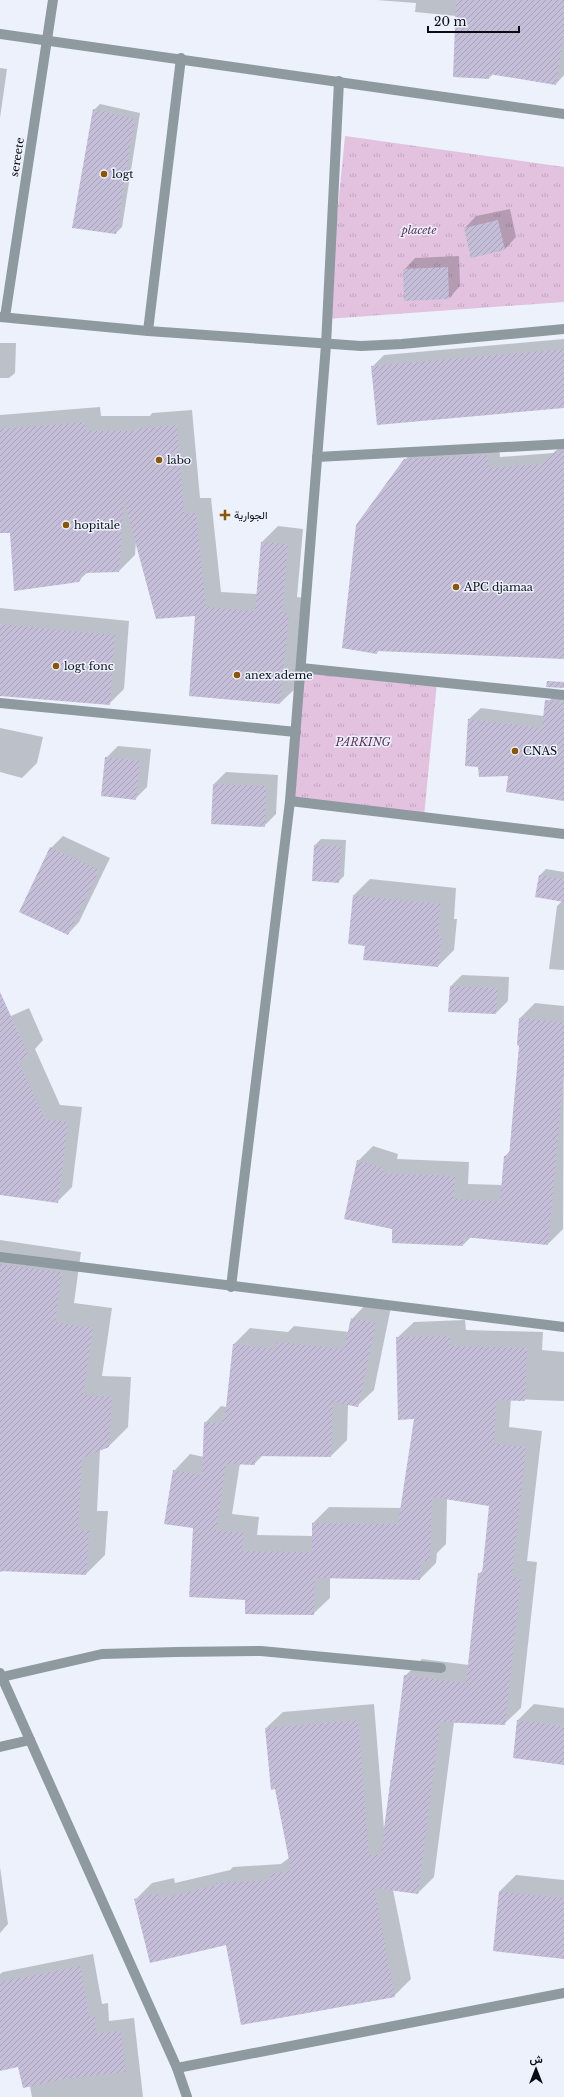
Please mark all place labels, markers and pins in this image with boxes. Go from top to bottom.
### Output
place label: logt [112,167,134,181]
marker: logt [99,169,109,179]
place label: labo [167,453,191,467]
marker: labo [154,455,164,465]
place label: الجوارية [234,508,268,522]
marker: الجوارية [219,509,231,521]
place label: hopitale [74,518,120,532]
marker: hopitale [61,520,71,530]
place label: APC djamaa [463,580,534,594]
marker: APC djamaa [451,582,461,592]
place label: logt fonc [64,659,114,673]
marker: logt fonc [51,661,61,671]
place label: anex ademe [245,668,313,682]
marker: anex ademe [232,670,242,680]
place label: CNAS [523,744,557,758]
marker: CNAS [510,746,520,756]

